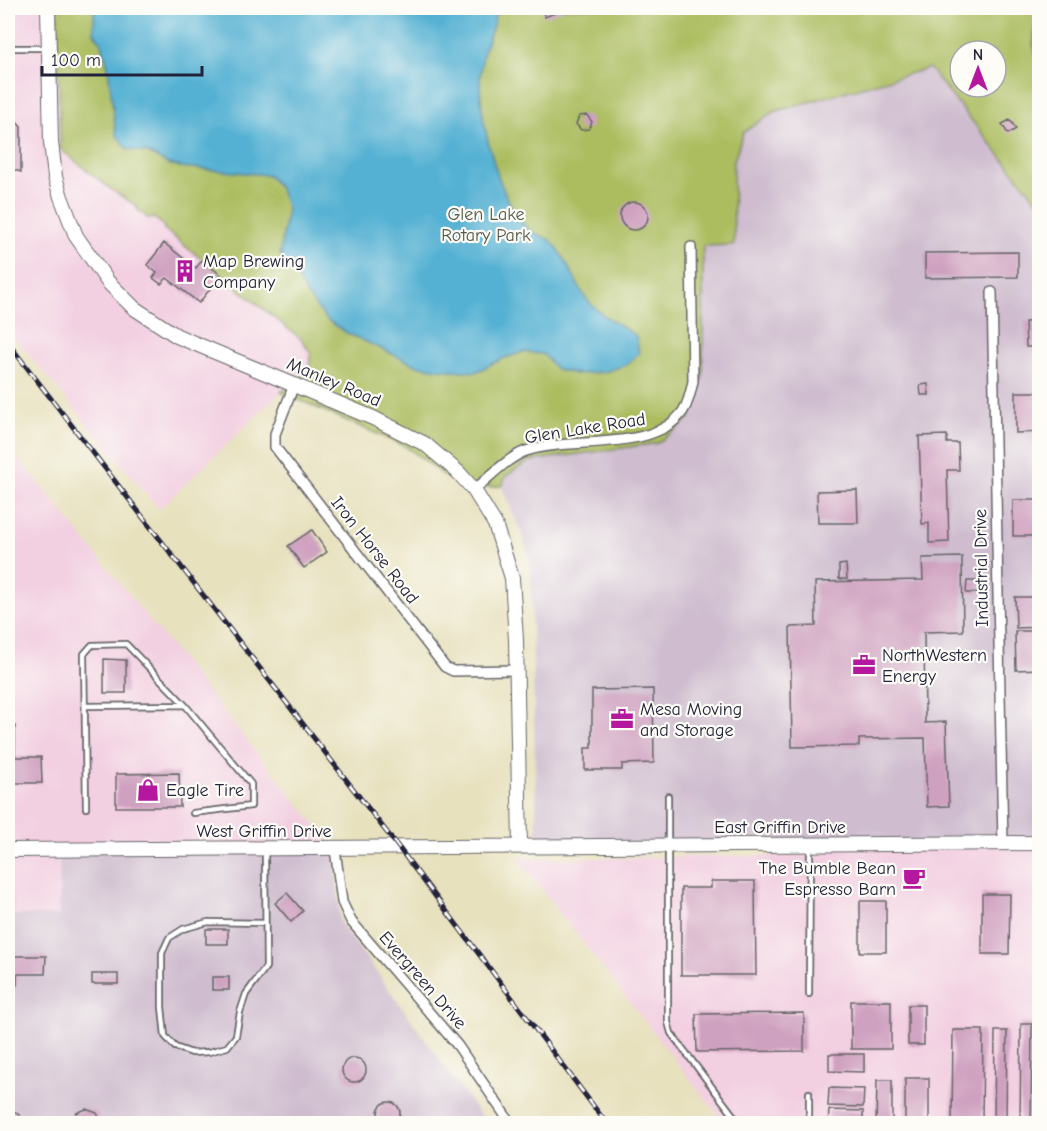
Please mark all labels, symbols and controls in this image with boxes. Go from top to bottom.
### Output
scale bar [42,39,202,77]
north arrow [948,39,1008,99]
text: N [973,46,983,64]
text: 100 m [51,50,101,71]
park label: Glen Lake Rotary Park [441,204,531,246]
place label: Map Brewing Company [203,251,304,293]
building icon: Map Brewing Company [172,258,198,284]
street label: Manley Road [284,353,384,412]
street label: Glen Lake Road [523,409,647,448]
street label: Iron Horse Road [326,492,423,608]
street label: Industrial Drive [970,509,993,627]
place label: NorthWestern Energy [882,645,987,687]
office icon: NorthWestern Energy [851,652,877,678]
place label: Mesa Moving and Storage [640,699,742,741]
office icon: Mesa Moving and Storage [609,706,635,732]
shop icon: Eagle Tire [135,777,161,803]
place label: Eagle Tire [166,780,244,801]
street label: East Griffin Drive [714,817,846,838]
street label: West Griffin Drive [197,821,332,842]
place label: The Bumble Bean Espresso Barn [759,858,896,900]
cafe icon: The Bumble Bean Espresso Barn [901,865,927,891]
street label: Evergreen Drive [374,927,471,1034]

